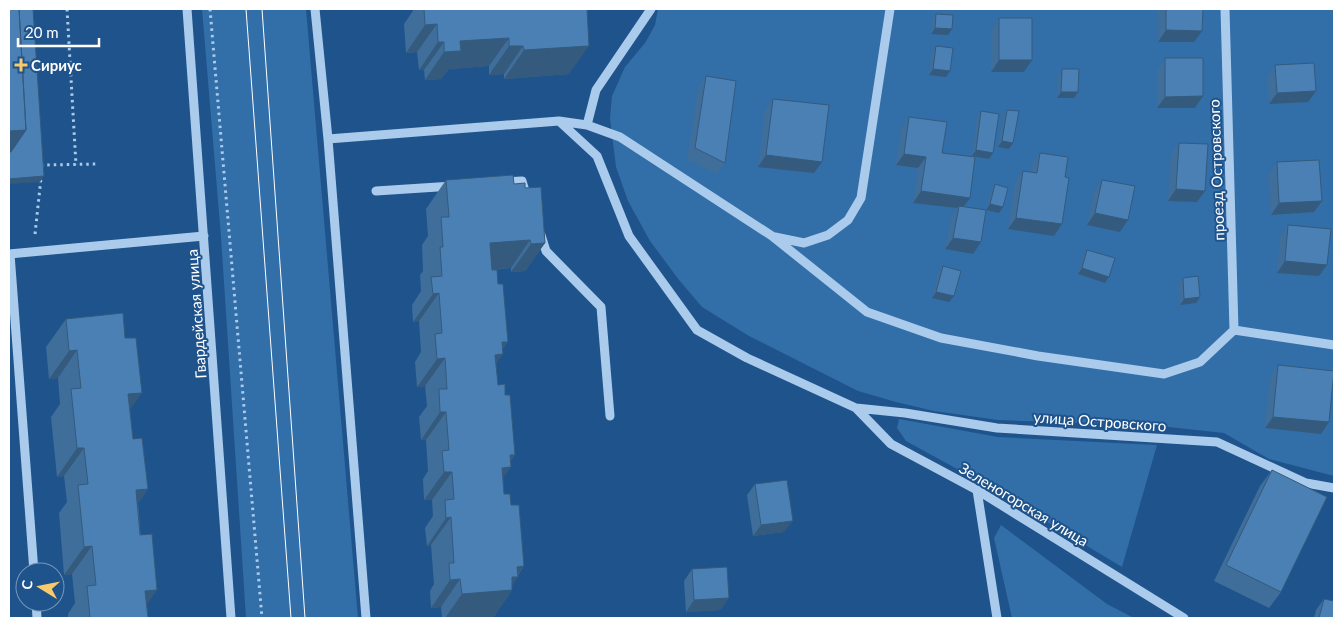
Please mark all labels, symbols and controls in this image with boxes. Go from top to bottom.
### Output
scale bar [18,15,99,47]
text: 20 m [25,23,59,41]
place label: Сириус [31,56,82,74]
marker: Сириус [15,59,27,71]
street label: проезд Островского [1205,99,1227,241]
street label: Гвардейская улица [183,249,209,379]
street label: улица Островского [1033,407,1167,435]
street label: Зеленогорская улица [956,458,1092,550]
north arrow [15,562,65,612]
text: С [18,578,36,591]

